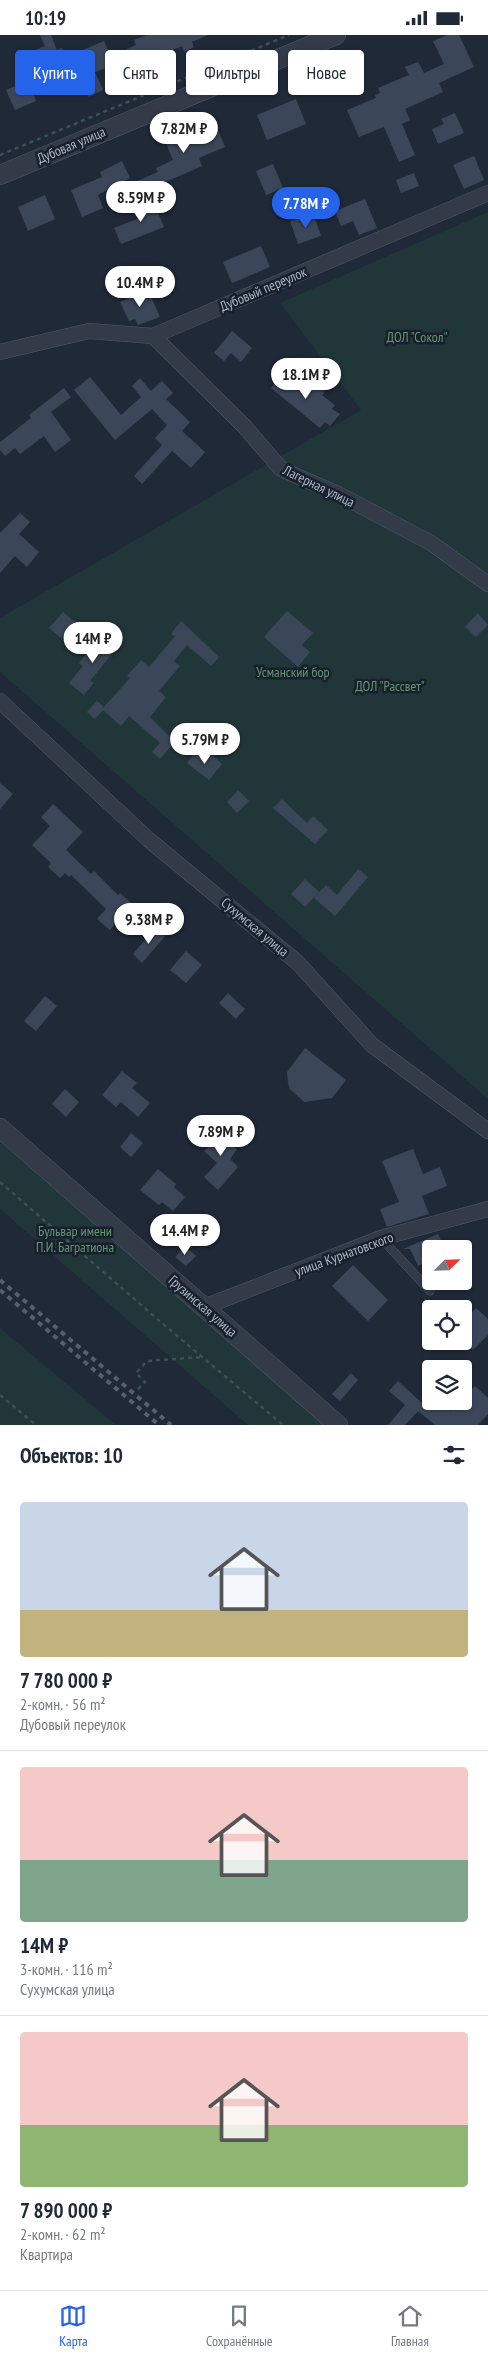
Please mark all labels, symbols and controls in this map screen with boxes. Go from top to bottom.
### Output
text: 10:19 [25,6,66,30]
chip: Купить [15,50,95,95]
chip: Снять [105,50,176,95]
chip: Фильтры [186,50,278,95]
chip: Новое [288,50,364,95]
pin: 7.82M ₽ [138,111,230,154]
text: 7.82M ₽ [161,118,207,138]
street label: Дубовая улица [34,122,108,168]
pin: 8.59M ₽ [95,181,187,223]
text: 8.59M ₽ [117,187,165,207]
pin: 7.78M ₽ [260,187,352,229]
text: 7.78M ₽ [283,193,329,213]
street label: Дубовый переулок [217,262,310,315]
pin: 10.4M ₽ [94,265,186,308]
text: 10.4M ₽ [116,272,164,292]
park label: ДОЛ "Сокол" [387,328,447,346]
pin: 18.1M ₽ [260,357,352,400]
text: 18.1M ₽ [282,364,330,384]
street label: Лагерная улица [279,461,358,511]
pin: 14M ₽ [58,621,128,664]
text: 14M ₽ [75,628,111,648]
park label: Усманский бор [256,663,330,681]
park label: ДОЛ "Рассвет" [355,677,425,695]
pin: 5.79M ₽ [159,723,251,765]
text: 5.79M ₽ [181,729,229,749]
street label: Сухумская улица [217,893,293,961]
pin: 9.38M ₽ [103,903,195,945]
text: 9.38M ₽ [125,909,173,929]
pin: 7.89M ₽ [175,1115,267,1157]
text: 7.89M ₽ [198,1121,244,1141]
pin: 14.4M ₽ [139,1213,231,1256]
text: 14.4M ₽ [161,1220,209,1240]
park label: Бульвар имени П.И. Багратиона [36,1222,114,1256]
street label: улица Курнатовского [292,1228,396,1280]
north arrow [422,1240,472,1290]
map controls [422,1240,472,1410]
street label: Грузинская улица [165,1271,241,1341]
button: locate [422,1300,472,1350]
button: layers [422,1360,472,1410]
icon: filters [440,1441,468,1469]
text: Объектов: 10 [20,1442,123,1469]
icon: home [199,1534,289,1624]
text: 7 780 000 ₽ [20,1667,112,1694]
text: 2-комн. · 56 m² [20,1694,106,1714]
text: Дубовый переулок [20,1714,126,1734]
icon: home [199,1800,289,1890]
text: 14M ₽ [20,1932,68,1959]
text: 3-комн. · 116 m² [20,1959,113,1979]
text: Сухумская улица [20,1979,115,1999]
icon: home [199,2065,289,2155]
text: 7 890 000 ₽ [20,2197,112,2224]
text: 2-комн. · 62 m² [20,2224,106,2244]
text: Квартира [20,2244,73,2264]
tab: Карта [59,2302,88,2350]
tab: Сохранённые [206,2302,273,2350]
tab: Главная [391,2302,429,2350]

